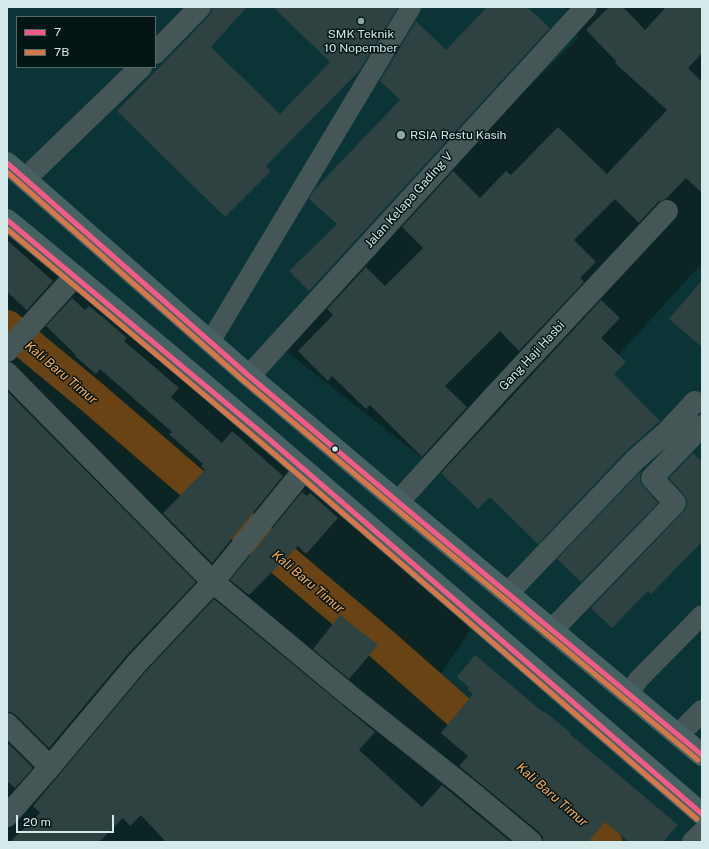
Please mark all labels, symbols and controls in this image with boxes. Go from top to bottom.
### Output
legend [16,16,156,68]
marker: SMK Teknik 10 Nopember [356,16,366,26]
text: 7 [54,25,61,39]
place label: SMK Teknik 10 Nopember [324,27,398,55]
text: 7B [54,45,69,59]
place label: RSIA Restu Kasih [410,128,507,142]
marker: RSIA Restu Kasih [395,129,407,141]
street label: Jalan Kelapa Gading V [362,149,456,251]
street label: Gang Haji Hasbi [496,318,568,394]
water label: Kali Baru Timur [22,338,100,408]
unlabelled marker [330,444,340,454]
water label: Kali Baru Timur [269,547,347,617]
water label: Kali Baru Timur [513,760,591,830]
scale bar [18,807,116,833]
text: 20 m [23,815,51,829]

